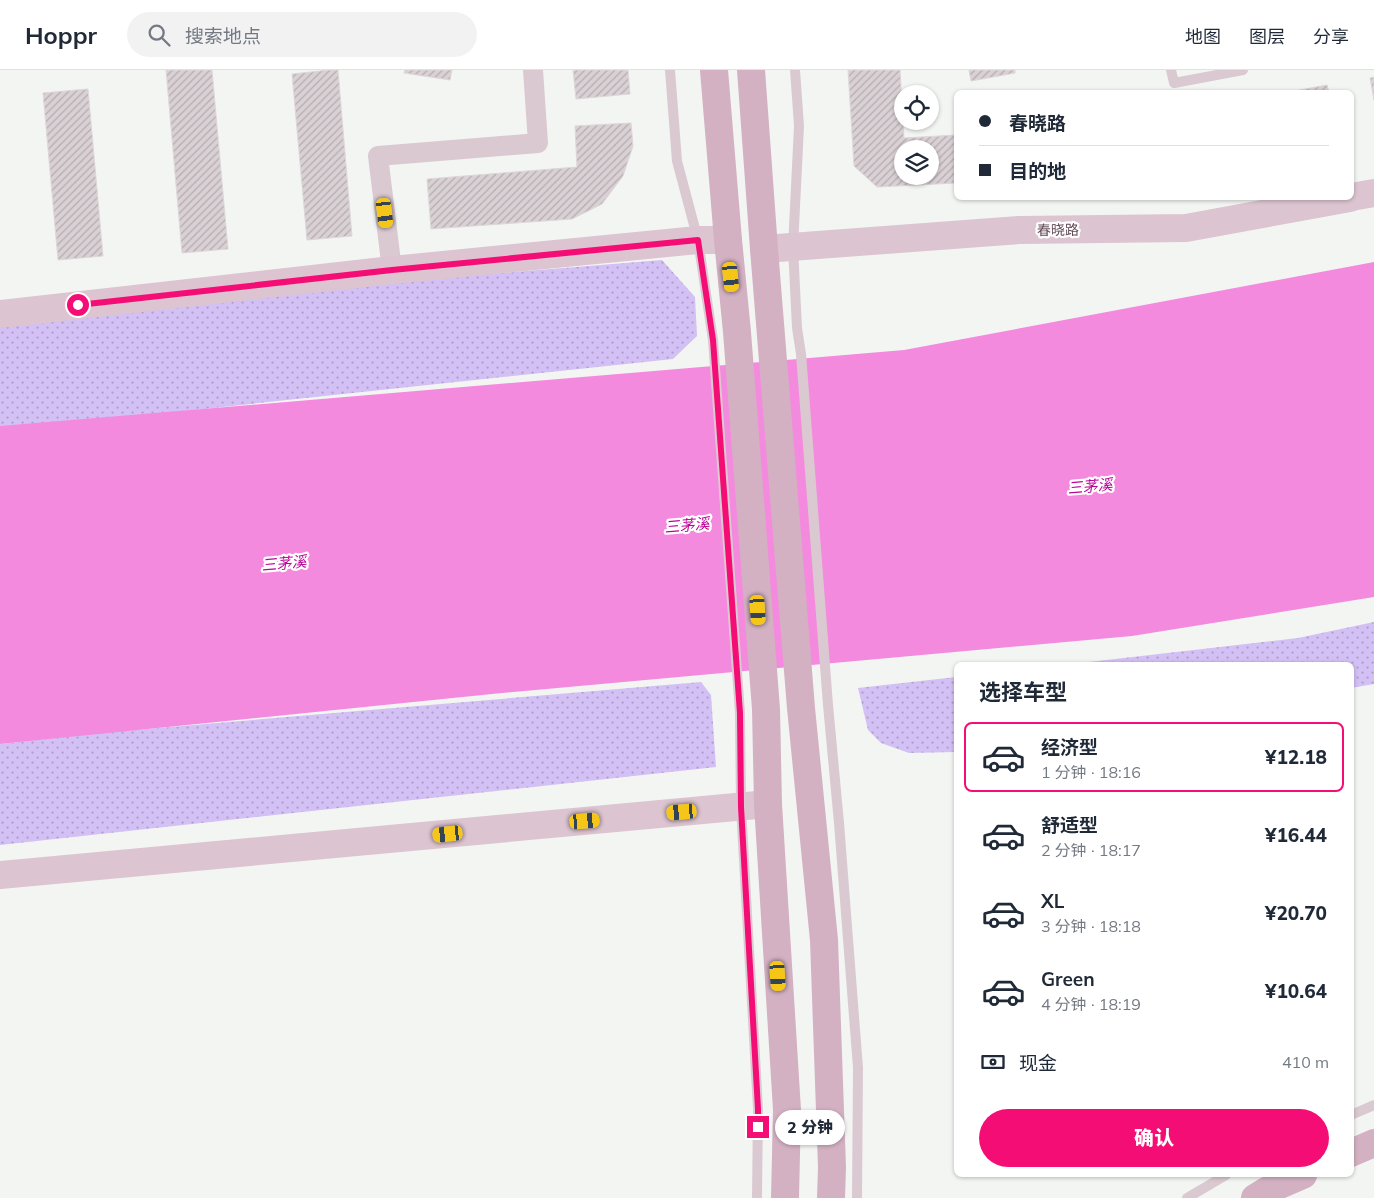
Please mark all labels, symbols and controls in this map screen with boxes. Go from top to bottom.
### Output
search box [127,12,477,57]
text: Hoppr [25,20,97,50]
icon: search [145,21,173,49]
text: 搜索地点 [185,24,261,48]
text: 地图 [1185,25,1221,48]
text: 图层 [1249,25,1285,48]
text: 分享 [1313,25,1349,48]
map controls [894,85,939,185]
button: locate [894,85,939,130]
text: 春晓路 [1009,111,1066,135]
button: layers [894,140,939,185]
text: 目的地 [1009,159,1066,183]
car [375,197,394,229]
street label: 春晓路 [1037,221,1079,239]
car [721,261,740,293]
route start [67,294,89,316]
water label: 三茅溪 [1067,474,1115,497]
water label: 三茅溪 [664,513,712,536]
water label: 三茅溪 [261,551,309,574]
car [749,595,766,625]
text: 选择车型 [979,678,1067,706]
icon: car [981,735,1026,780]
text: 经济型 [1041,735,1098,759]
text: ¥12.18 [1265,745,1327,769]
text: 1 分钟 · 18:16 [1041,762,1141,782]
car [666,803,697,821]
car [569,812,600,830]
icon: car [981,813,1026,858]
text: 舒适型 [1041,813,1098,837]
text: ¥16.44 [1265,823,1327,847]
car [432,825,463,843]
text: 2 分钟 · 18:17 [1041,840,1141,860]
text: XL [1041,889,1064,913]
icon: car [981,891,1026,936]
text: ¥20.70 [1265,901,1327,925]
text: 3 分钟 · 18:18 [1041,916,1141,936]
car [769,961,786,991]
text: Green [1041,967,1095,991]
icon: car [981,969,1026,1014]
text: ¥10.64 [1265,979,1327,1003]
text: 4 分钟 · 18:19 [1041,994,1141,1014]
icon: cash [979,1048,1007,1076]
text: 现金 [1019,1051,1057,1075]
text: 410 m [1282,1052,1329,1072]
button: 确认 [979,1109,1329,1167]
callout: 2 分钟 [776,1110,846,1144]
route end [747,1116,769,1138]
text: 2 分钟 [787,1117,833,1137]

